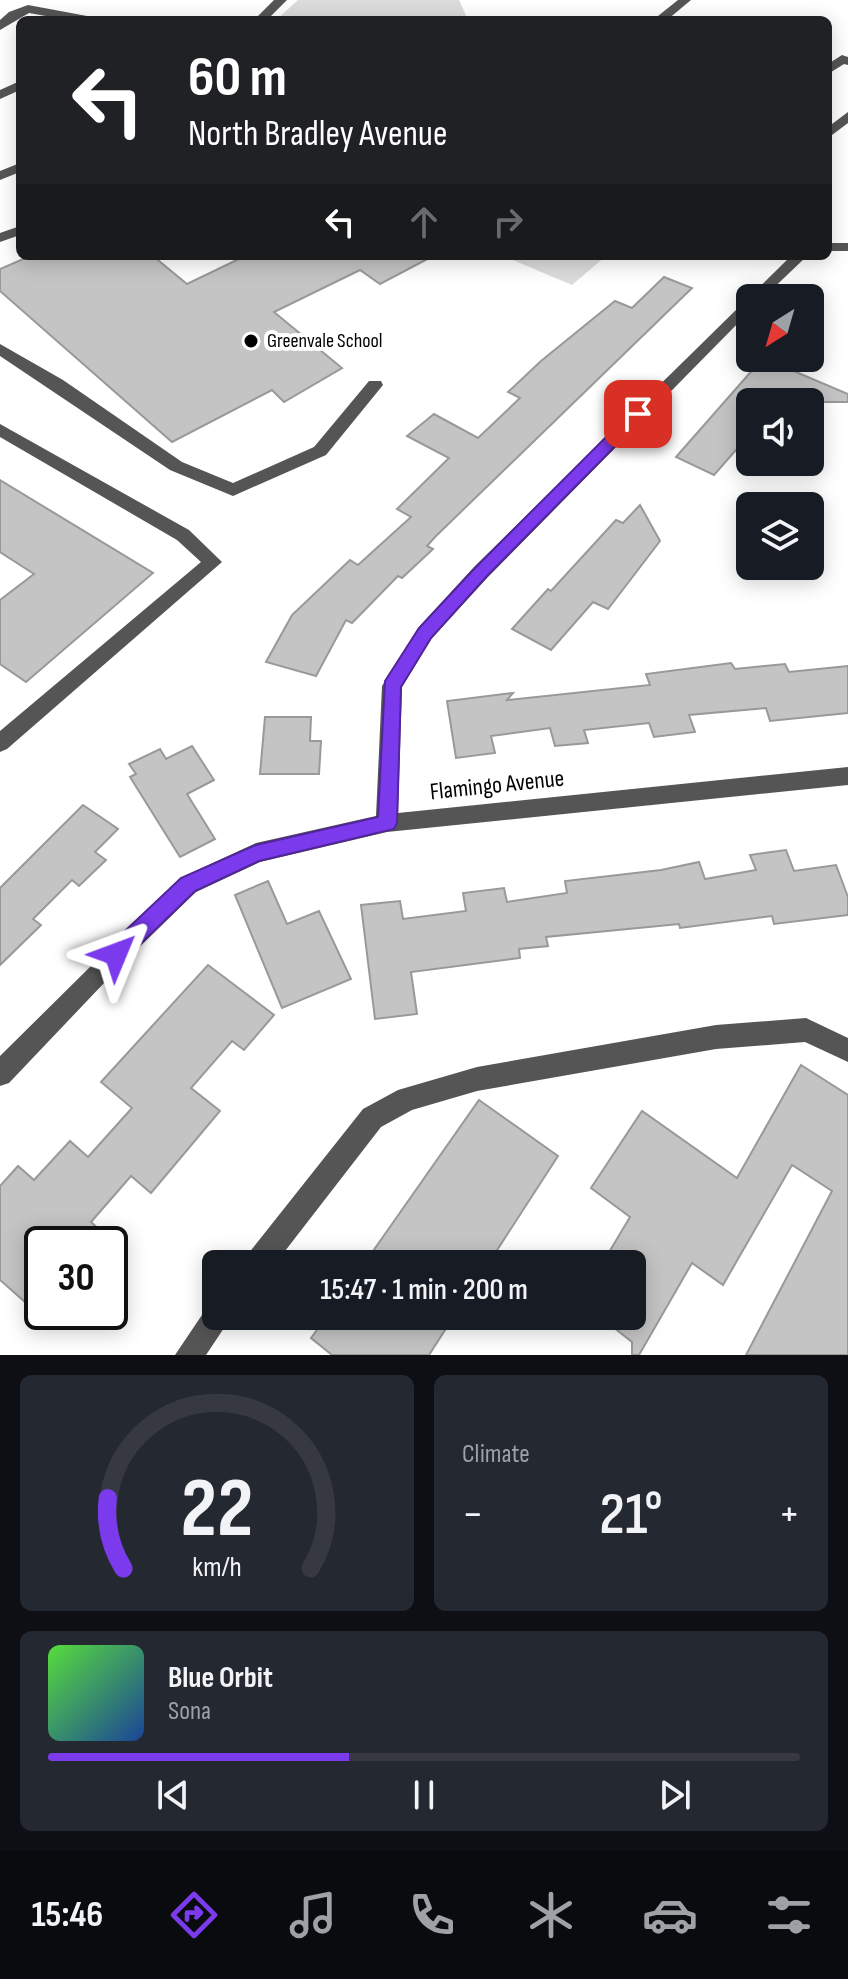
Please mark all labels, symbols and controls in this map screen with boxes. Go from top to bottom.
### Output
text: 60 m [188,45,287,112]
icon: left [56,48,160,152]
text: North Bradley Avenue [188,113,447,156]
icon: left [318,200,362,244]
icon: ahead [402,200,446,244]
icon: right [486,200,530,244]
north arrow [736,284,824,372]
map controls [736,284,824,580]
place label: Greenvale School [267,329,383,353]
marker: Greenvale School [242,332,260,350]
pin [604,380,672,448]
button: sound [736,388,824,476]
icon: arrive [616,392,660,436]
button: layers [736,492,824,580]
street label: Flamingo Avenue [428,764,566,806]
position arrow [74,912,158,996]
speed limit sign: 30 [24,1226,128,1330]
text: 15:47 · 1 min · 200 m [320,1272,528,1308]
text: Climate [462,1439,530,1470]
text: 22 [181,1460,253,1560]
text: 21° [599,1479,663,1551]
text: − [462,1488,484,1541]
text: + [778,1488,800,1541]
text: km/h [192,1550,242,1585]
text: Blue Orbit [168,1660,273,1696]
text: Sona [168,1696,211,1727]
icon: previous [151,1773,195,1817]
icon: pause [402,1773,446,1817]
icon: next [653,1773,697,1817]
icon: directions [166,1887,222,1943]
icon: music [285,1887,341,1943]
icon: phone [404,1887,460,1943]
icon: climate [523,1887,579,1943]
icon: car [642,1887,698,1943]
icon: filters [761,1887,817,1943]
text: 15:46 [31,1894,103,1937]

